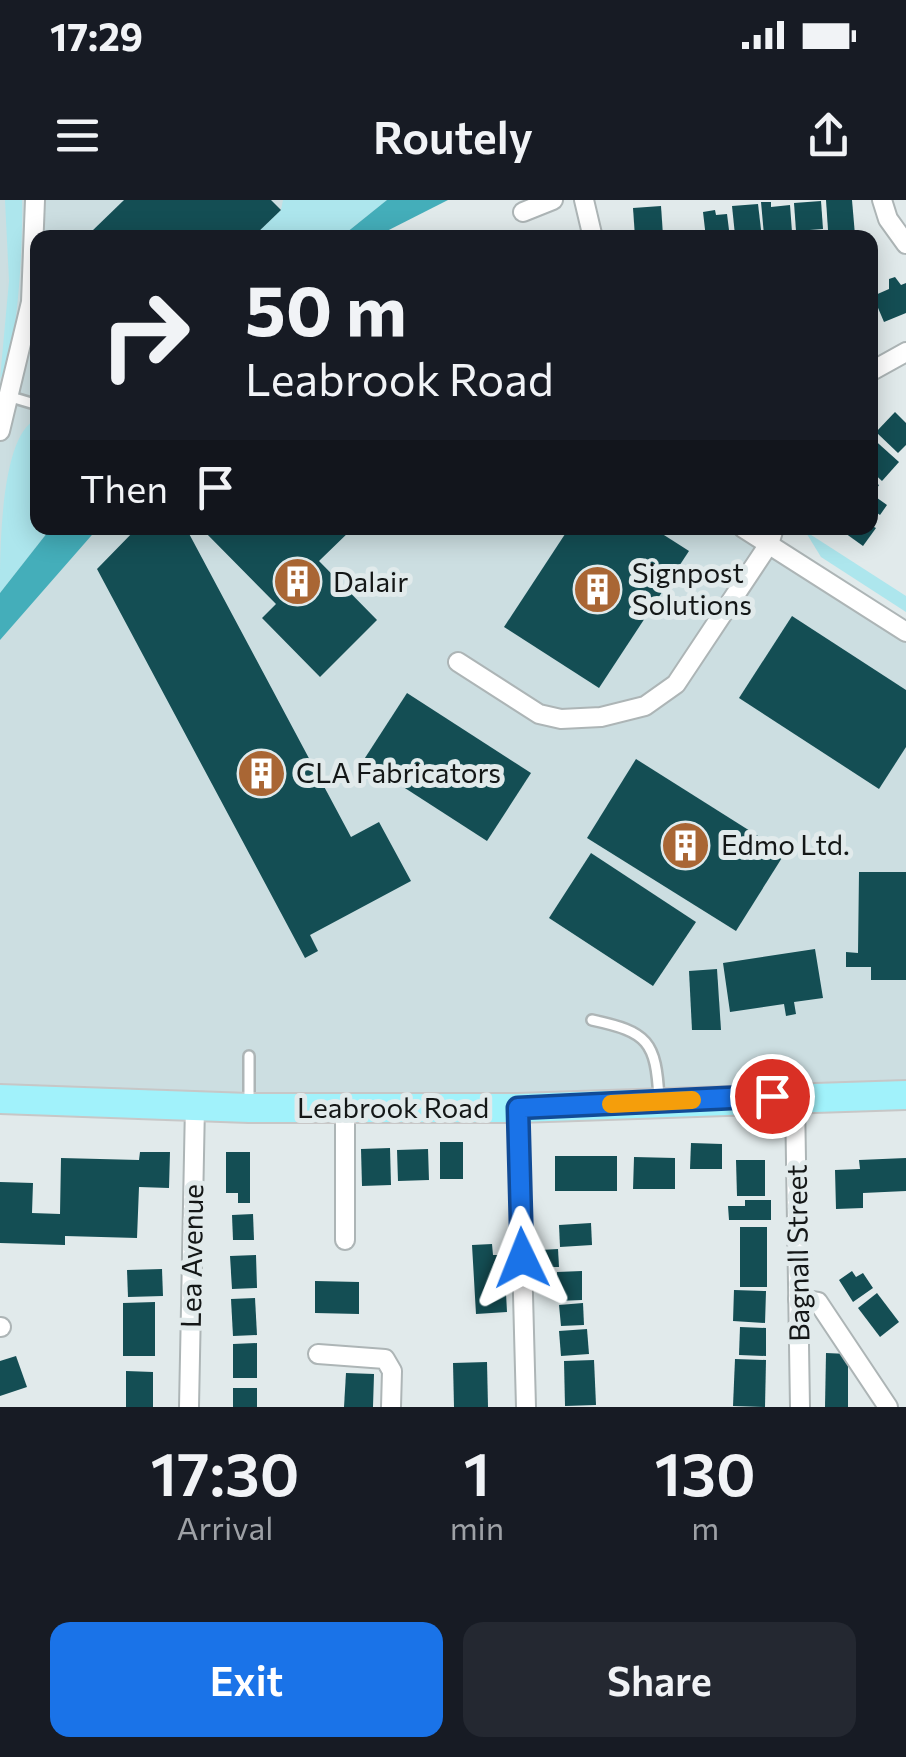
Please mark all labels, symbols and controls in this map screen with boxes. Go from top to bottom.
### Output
text: 17:29 [50,12,143,59]
icon: menu [50,108,105,163]
text: Routely [373,108,533,163]
icon: share [801,108,856,163]
text: 50 m [245,265,407,350]
icon: right [80,270,210,400]
text: Leabrook Road [245,350,554,405]
icon: arrive [188,460,243,515]
text: Then [80,464,168,511]
place label: Signpost Solutions [632,555,752,621]
building icon: Dalair [272,556,324,608]
building icon: Signpost Solutions [571,563,623,615]
place label: Dalair [333,564,408,598]
building icon: CLA Fabricators [235,747,287,799]
place label: CLA Fabricators [296,755,501,789]
building icon: Edmo Ltd. [660,819,712,871]
place label: Edmo Ltd. [721,827,850,861]
pin [730,1054,815,1139]
icon: arrive [745,1069,800,1124]
street label: Leabrook Road [297,1090,489,1124]
street label: Bagnall Street [778,1164,816,1342]
street label: Lea Avenue [173,1184,209,1328]
position arrow [470,1206,574,1310]
text: 17:30 [150,1435,299,1508]
text: 1 [464,1435,490,1508]
text: 130 [655,1435,756,1508]
text: Arrival [176,1507,273,1547]
text: min [450,1507,504,1547]
text: m [691,1507,719,1547]
button: Exit [50,1622,443,1737]
button: Share [463,1622,856,1737]

